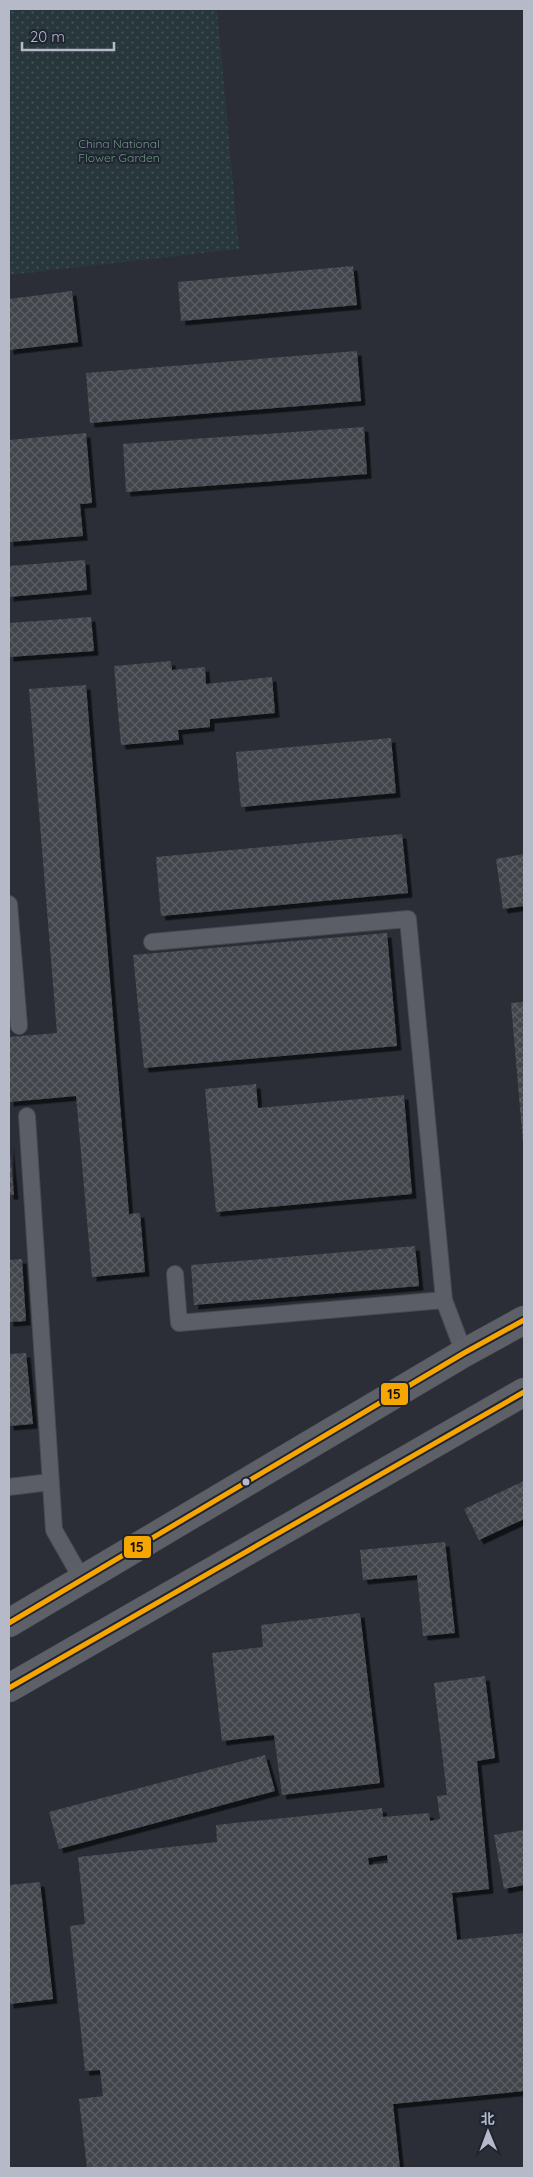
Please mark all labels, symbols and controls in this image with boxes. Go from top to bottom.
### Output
scale bar [22,20,115,52]
text: 20 m [30,27,65,46]
park label: China National Flower Garden [78,136,160,165]
line badge: 15 [380,1382,409,1406]
text: 15 [387,1385,401,1403]
unlabelled marker [241,1477,251,1487]
line badge: 15 [123,1535,152,1559]
text: 15 [130,1538,144,1556]
north arrow [463,2107,513,2157]
text: 北 [481,2110,495,2128]

